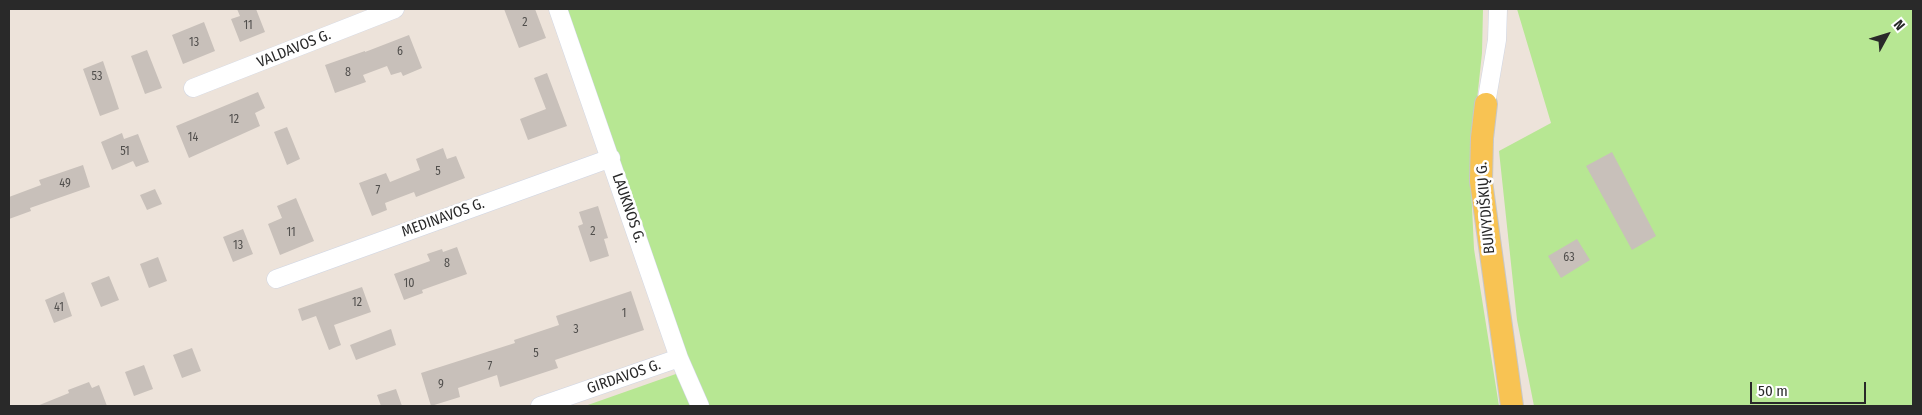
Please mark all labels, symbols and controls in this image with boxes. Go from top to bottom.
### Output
north arrow [1862,10,1912,60]
house number: 2 [522,16,528,30]
text: N [1890,17,1908,34]
house number: 11 [243,19,253,33]
street label: VALDAVOS G. [255,26,333,72]
house number: 13 [189,36,199,50]
house number: 6 [397,45,403,59]
house number: 8 [345,66,351,80]
house number: 53 [92,70,102,84]
house number: 12 [229,113,239,127]
house number: 14 [188,131,198,145]
house number: 51 [120,145,130,159]
street label: BUIVYDIŠKIŲ G. [1473,161,1499,255]
house number: 5 [435,165,441,179]
street label: LAUKNOS G. [608,171,648,245]
house number: 49 [59,177,71,191]
house number: 7 [376,184,380,198]
street label: MEDINAVOS G. [399,195,487,241]
house number: 2 [590,225,596,239]
house number: 11 [286,226,296,240]
house number: 13 [233,239,243,253]
house number: 63 [1563,251,1575,265]
house number: 8 [444,257,450,271]
house number: 10 [404,277,414,291]
house number: 12 [352,296,362,310]
house number: 41 [54,301,64,315]
house number: 1 [622,307,626,321]
house number: 3 [573,323,579,337]
house number: 5 [533,347,539,361]
street label: GIRDAVOS G. [585,356,663,398]
house number: 7 [488,360,492,374]
scale bar [1752,372,1868,404]
house number: 9 [438,378,444,392]
text: 50 m [1758,382,1788,400]

